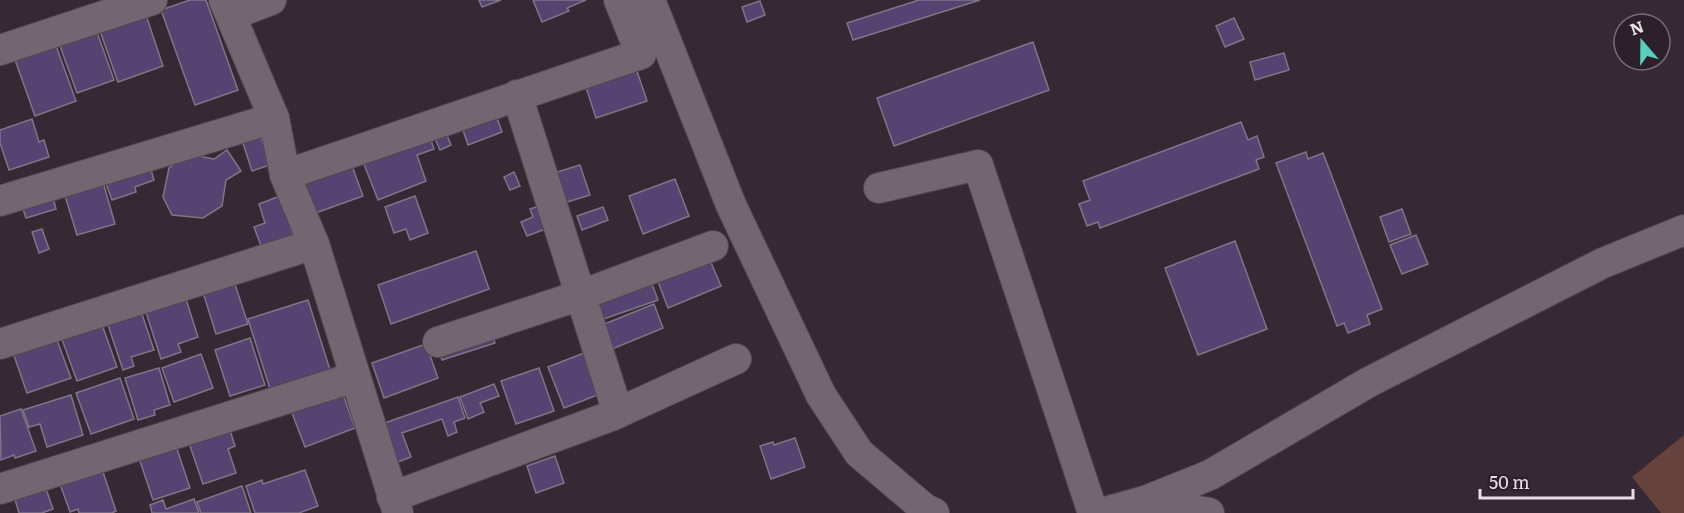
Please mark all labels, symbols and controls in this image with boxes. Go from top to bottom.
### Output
north arrow [1612,12,1672,72]
text: N [1626,13,1647,41]
scale bar [1480,462,1633,500]
text: 50 m [1489,468,1530,495]

